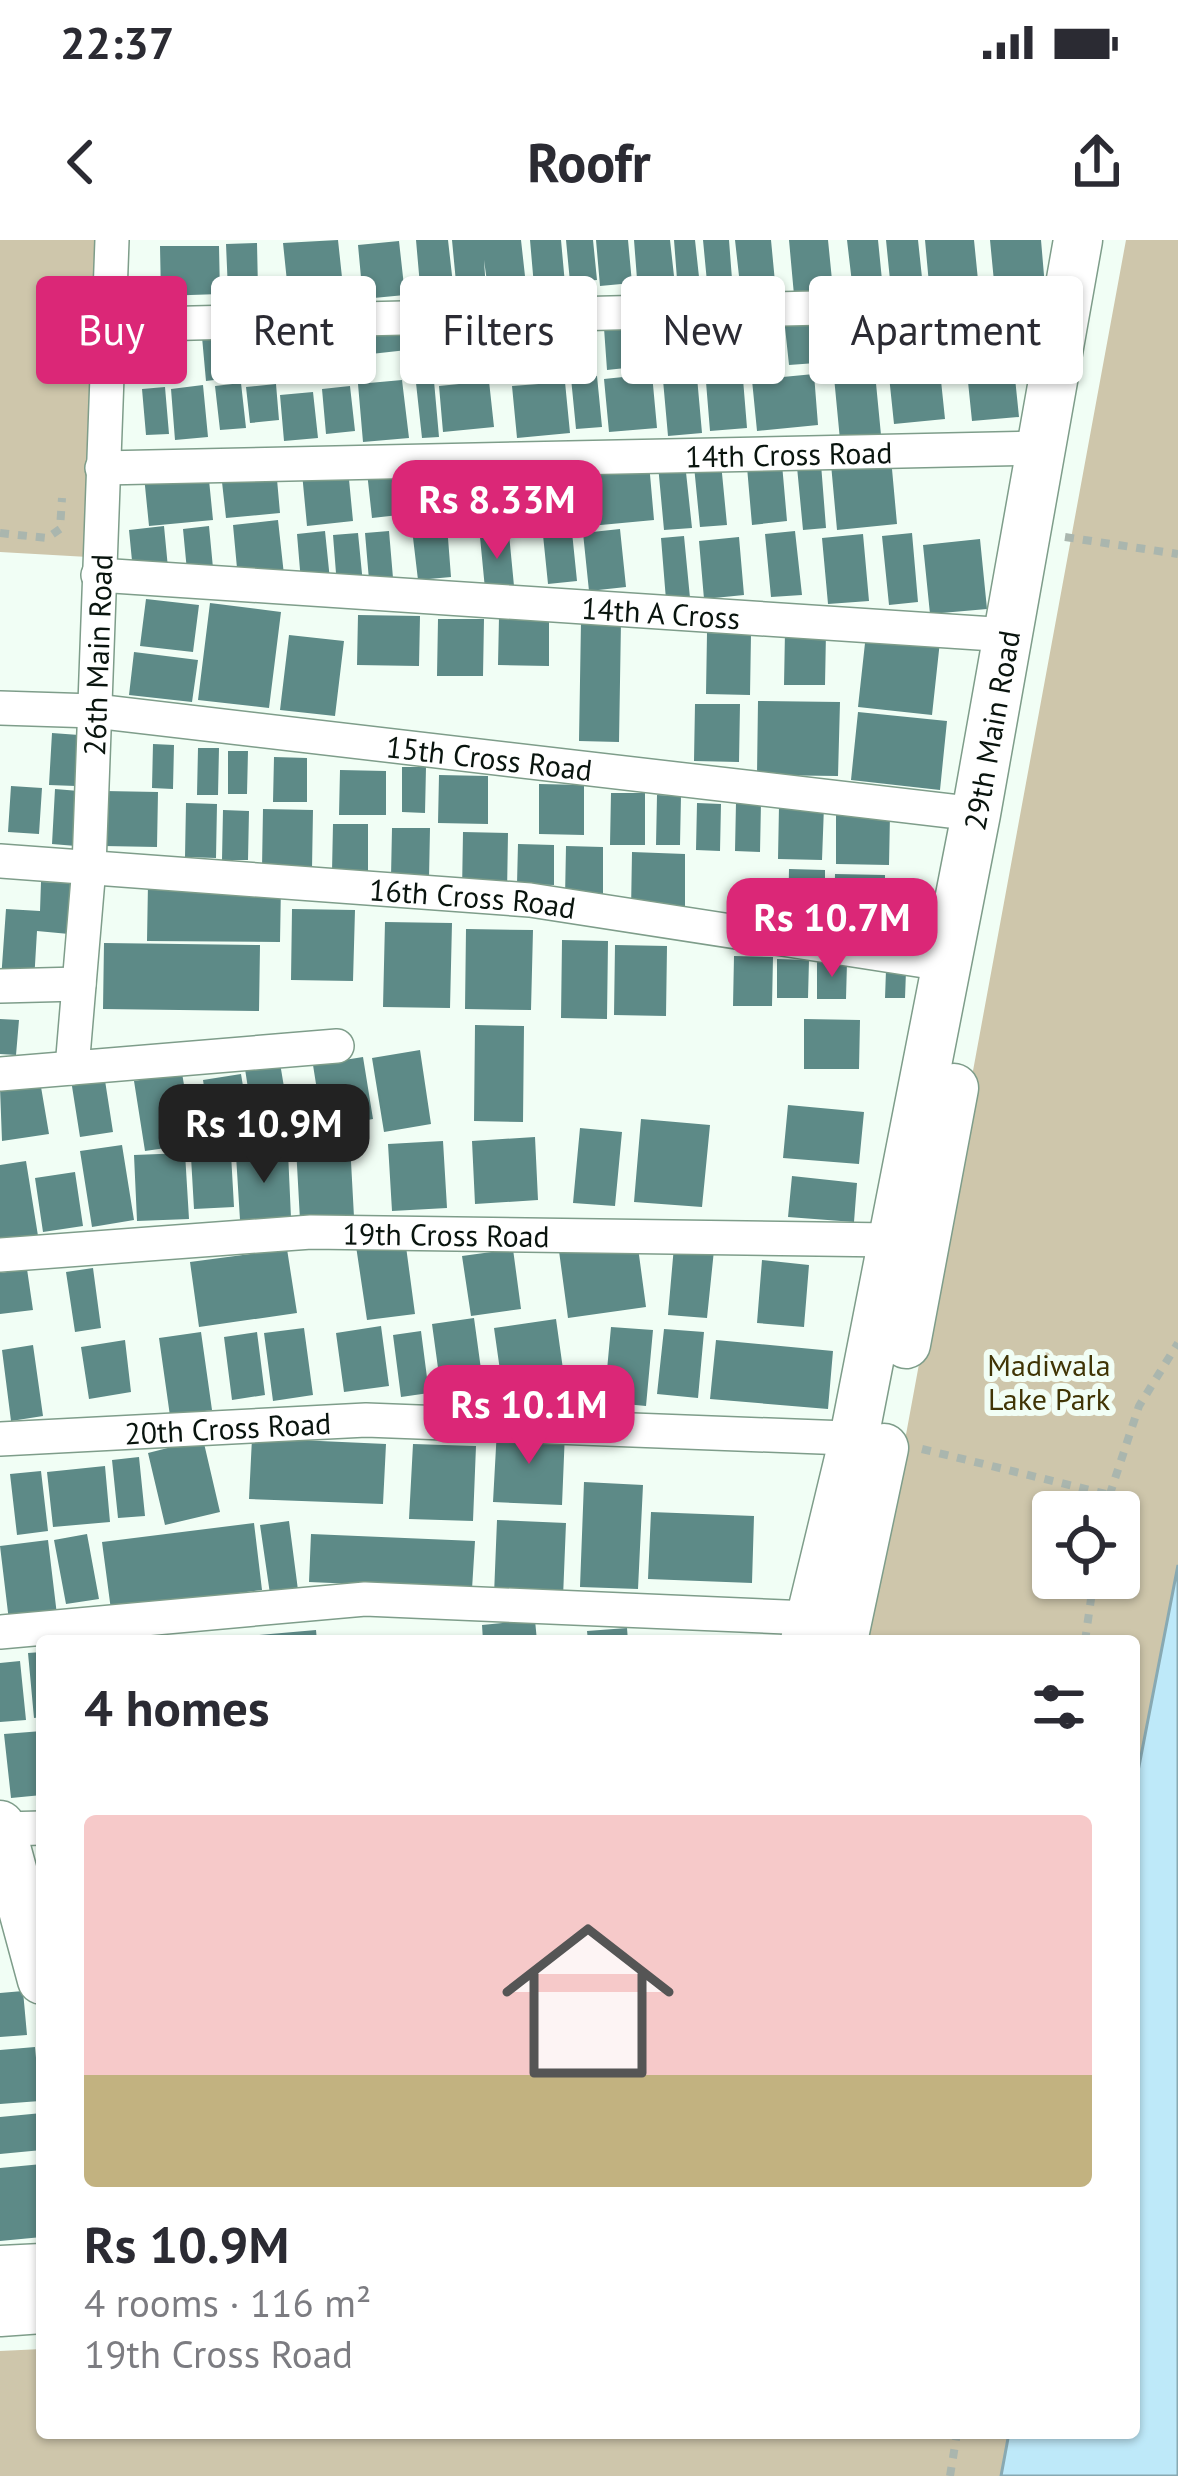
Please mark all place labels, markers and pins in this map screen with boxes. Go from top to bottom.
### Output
pin: Rs 8.33M [373,460,621,562]
pin: Rs 10.7M [708,878,956,980]
pin: Rs 10.9M [140,1084,388,1186]
pin: Rs 10.1M [405,1365,653,1467]

